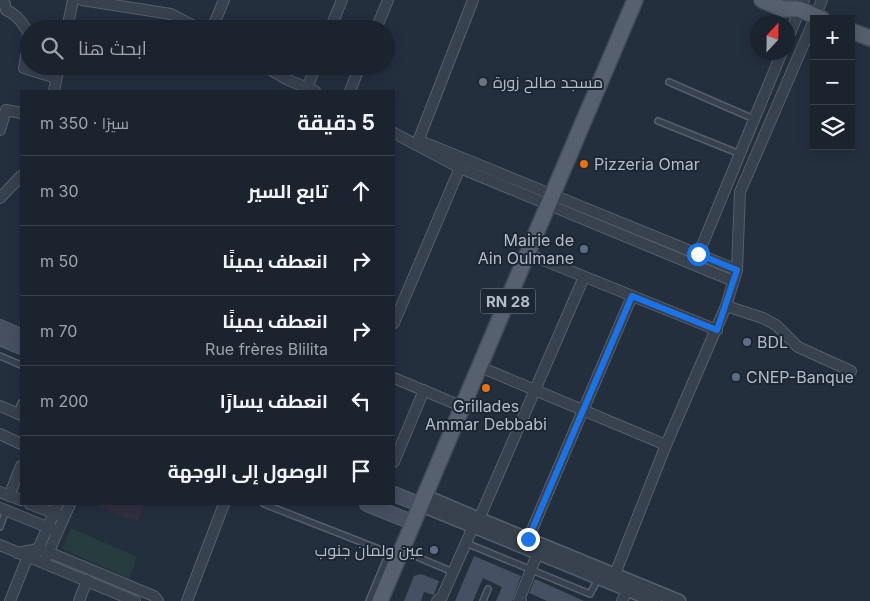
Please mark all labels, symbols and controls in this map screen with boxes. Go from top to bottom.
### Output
north arrow [750,15,795,60]
map controls [810,15,855,150]
button: + [810,15,855,60]
search box [20,20,395,75]
icon: search [38,34,66,62]
text: ابحث هنا [78,37,147,60]
button: − [810,60,855,105]
place label: مسجد صالح زورة [493,72,603,94]
marker: مسجد صالح زورة [477,76,489,88]
button: layers [810,105,855,150]
text: 5 دقيقة [297,110,375,135]
text: سيرًا · 350 m [40,113,129,133]
place label: Pizzeria Omar [594,154,700,174]
marker: Pizzeria Omar [578,158,590,170]
icon: ahead [347,177,375,205]
text: تابع السير [248,180,328,203]
text: 30 m [40,181,79,201]
place label: Mairie de Ain Oulmane [478,230,574,268]
marker: Mairie de Ain Oulmane [578,243,590,255]
route start [687,243,710,266]
icon: right [347,247,375,275]
text: انعطف يمينًا [222,250,328,273]
text: 50 m [40,251,78,271]
road number: RN 28 [480,288,536,314]
text: انعطف يمينًا [222,310,328,333]
icon: right [347,317,375,345]
text: 70 m [40,321,77,341]
place label: BDL [757,332,788,352]
marker: BDL [741,336,753,348]
text: Rue frères Blilita [205,339,328,359]
place label: CNEP-Banque [746,367,854,387]
marker: CNEP-Banque [730,371,742,383]
marker: Grillades Ammar Debbabi [480,382,492,394]
icon: left [347,387,375,415]
text: انعطف يسارًا [220,390,328,413]
text: 200 m [40,391,88,411]
place label: Grillades Ammar Debbabi [425,396,547,434]
icon: arrive [347,457,375,485]
text: الوصول إلى الوجهة [168,460,328,483]
route end [517,528,540,551]
place label: عين ولمان جنوب [315,540,424,561]
marker: عين ولمان جنوب [428,544,440,556]

